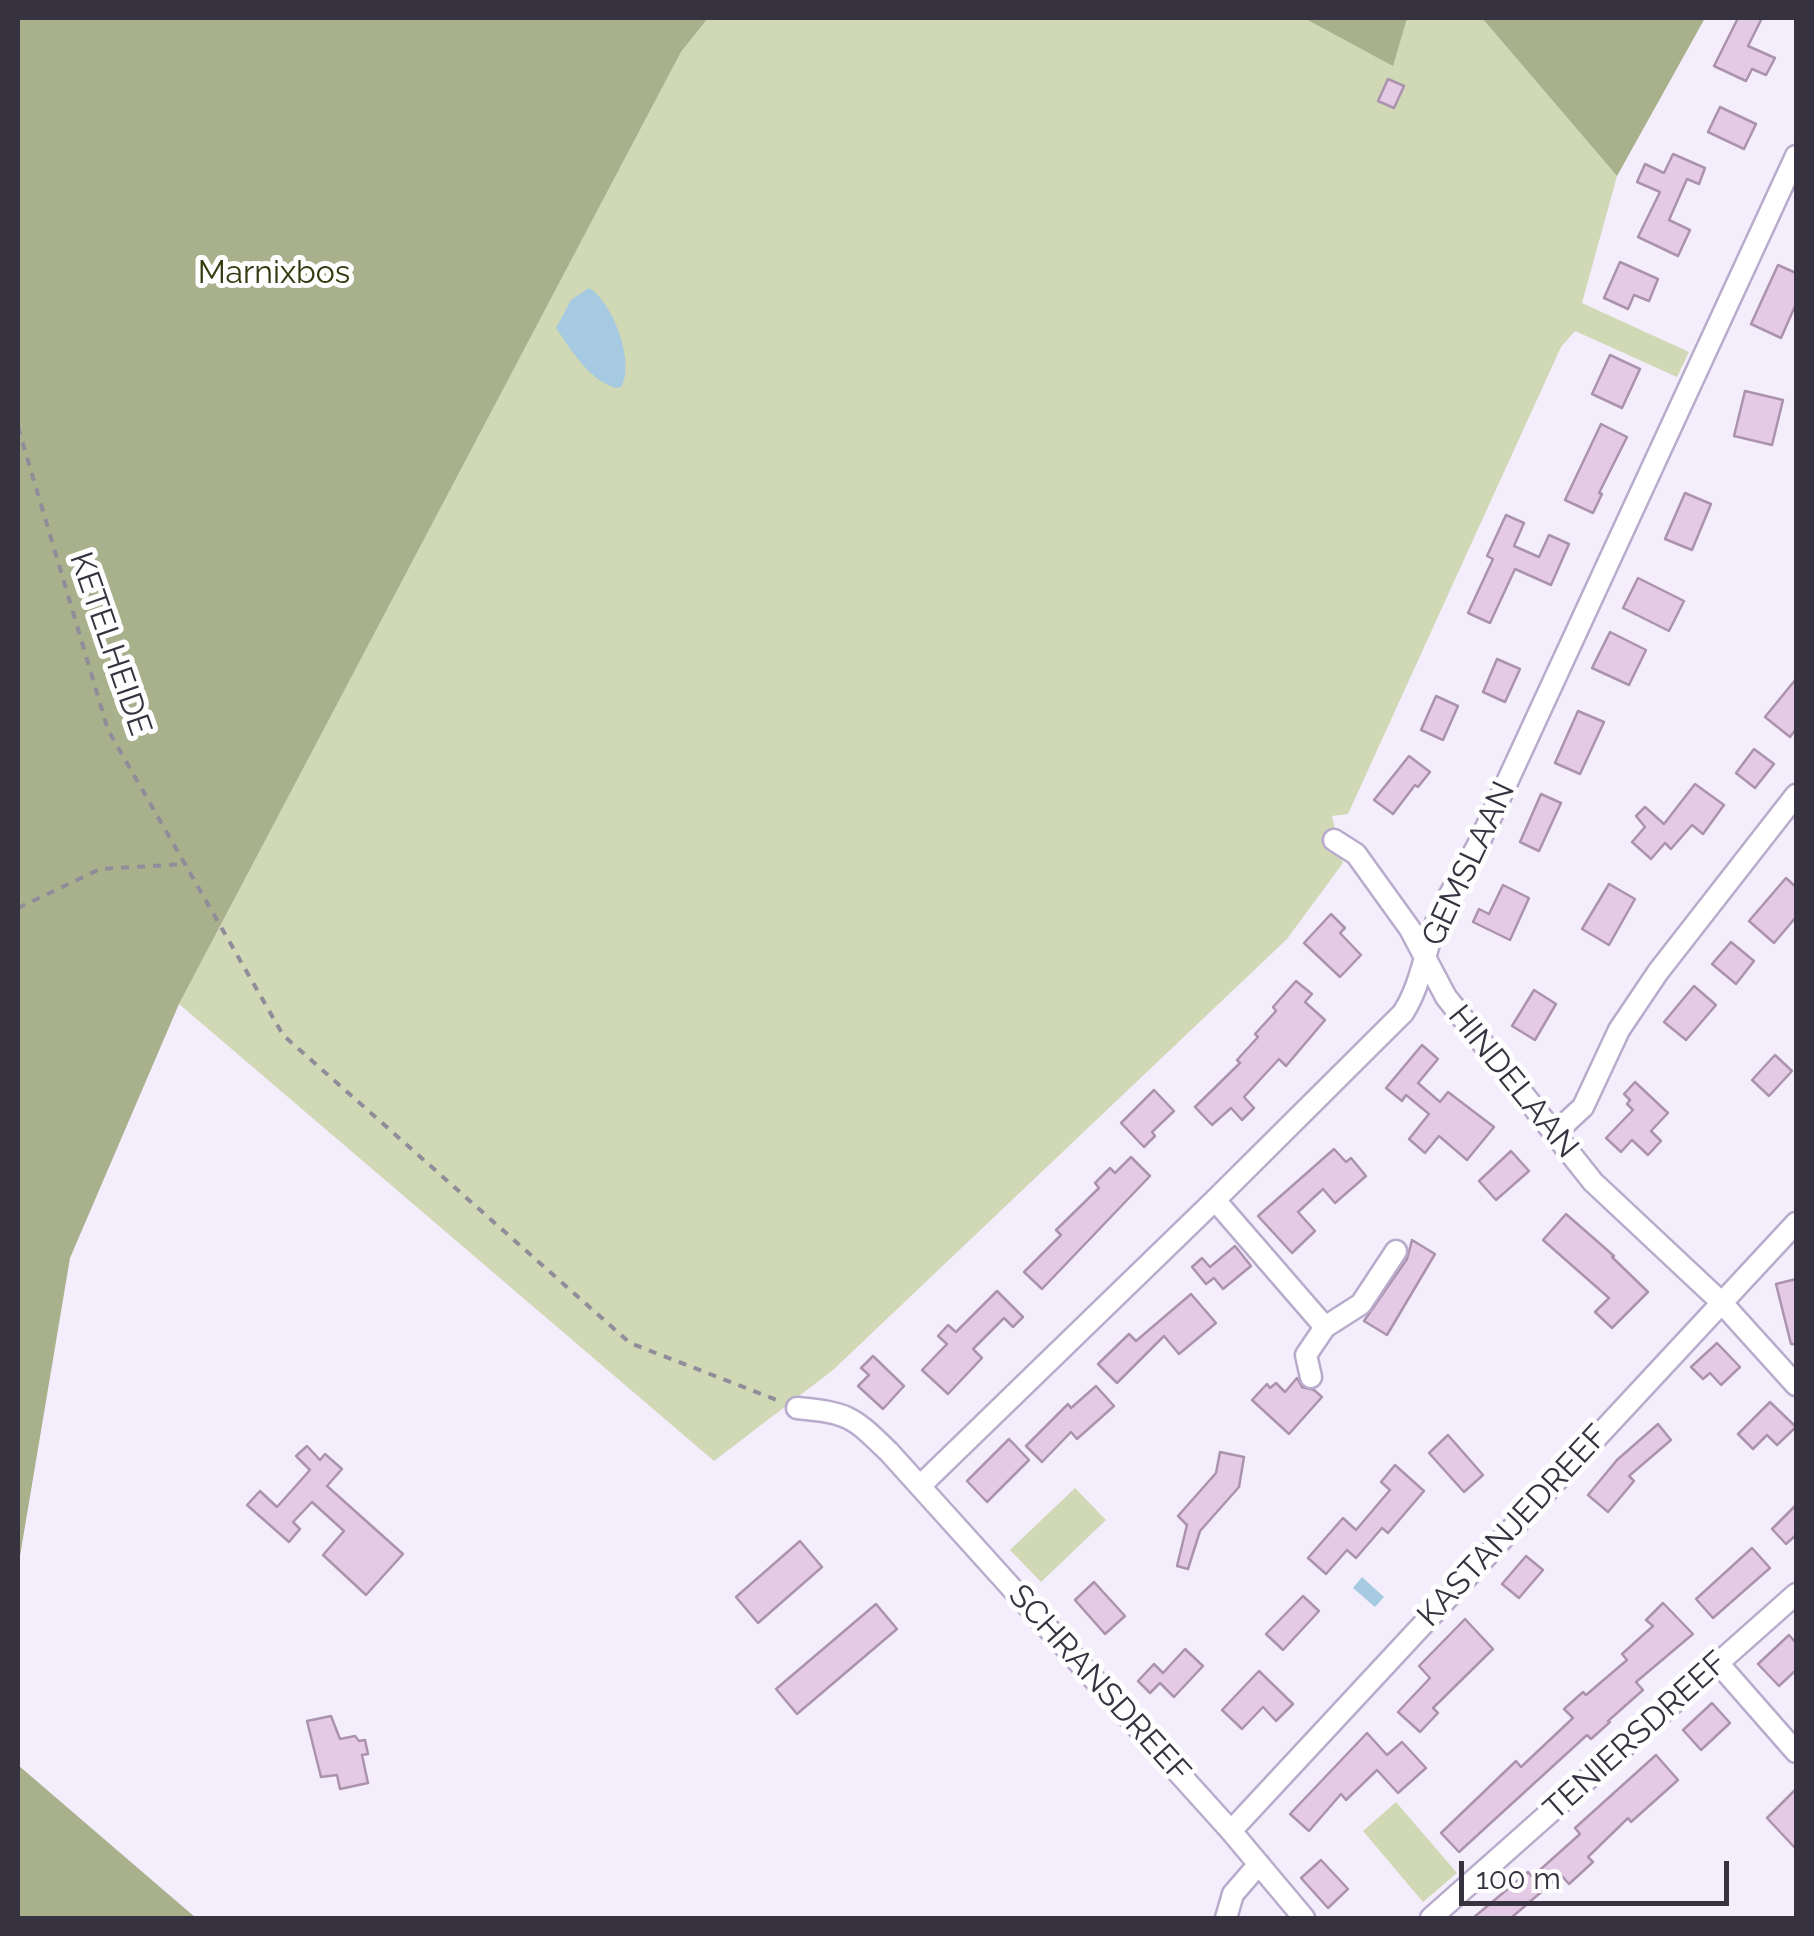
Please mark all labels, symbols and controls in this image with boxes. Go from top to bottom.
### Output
park label: Marnixbos [198,254,350,292]
street label: KETELHEIDE [61,547,159,741]
street label: GEMSLAAN [1414,776,1524,952]
street label: HINDELAAN [1440,998,1586,1166]
street label: KASTANJEDREEF [1410,1417,1616,1635]
street label: SCHRANSDREEF [1000,1577,1198,1791]
street label: TENIERSDREEF [1537,1644,1735,1828]
scale bar [1464,1841,1734,1903]
text: 100 m [1476,1861,1561,1896]

